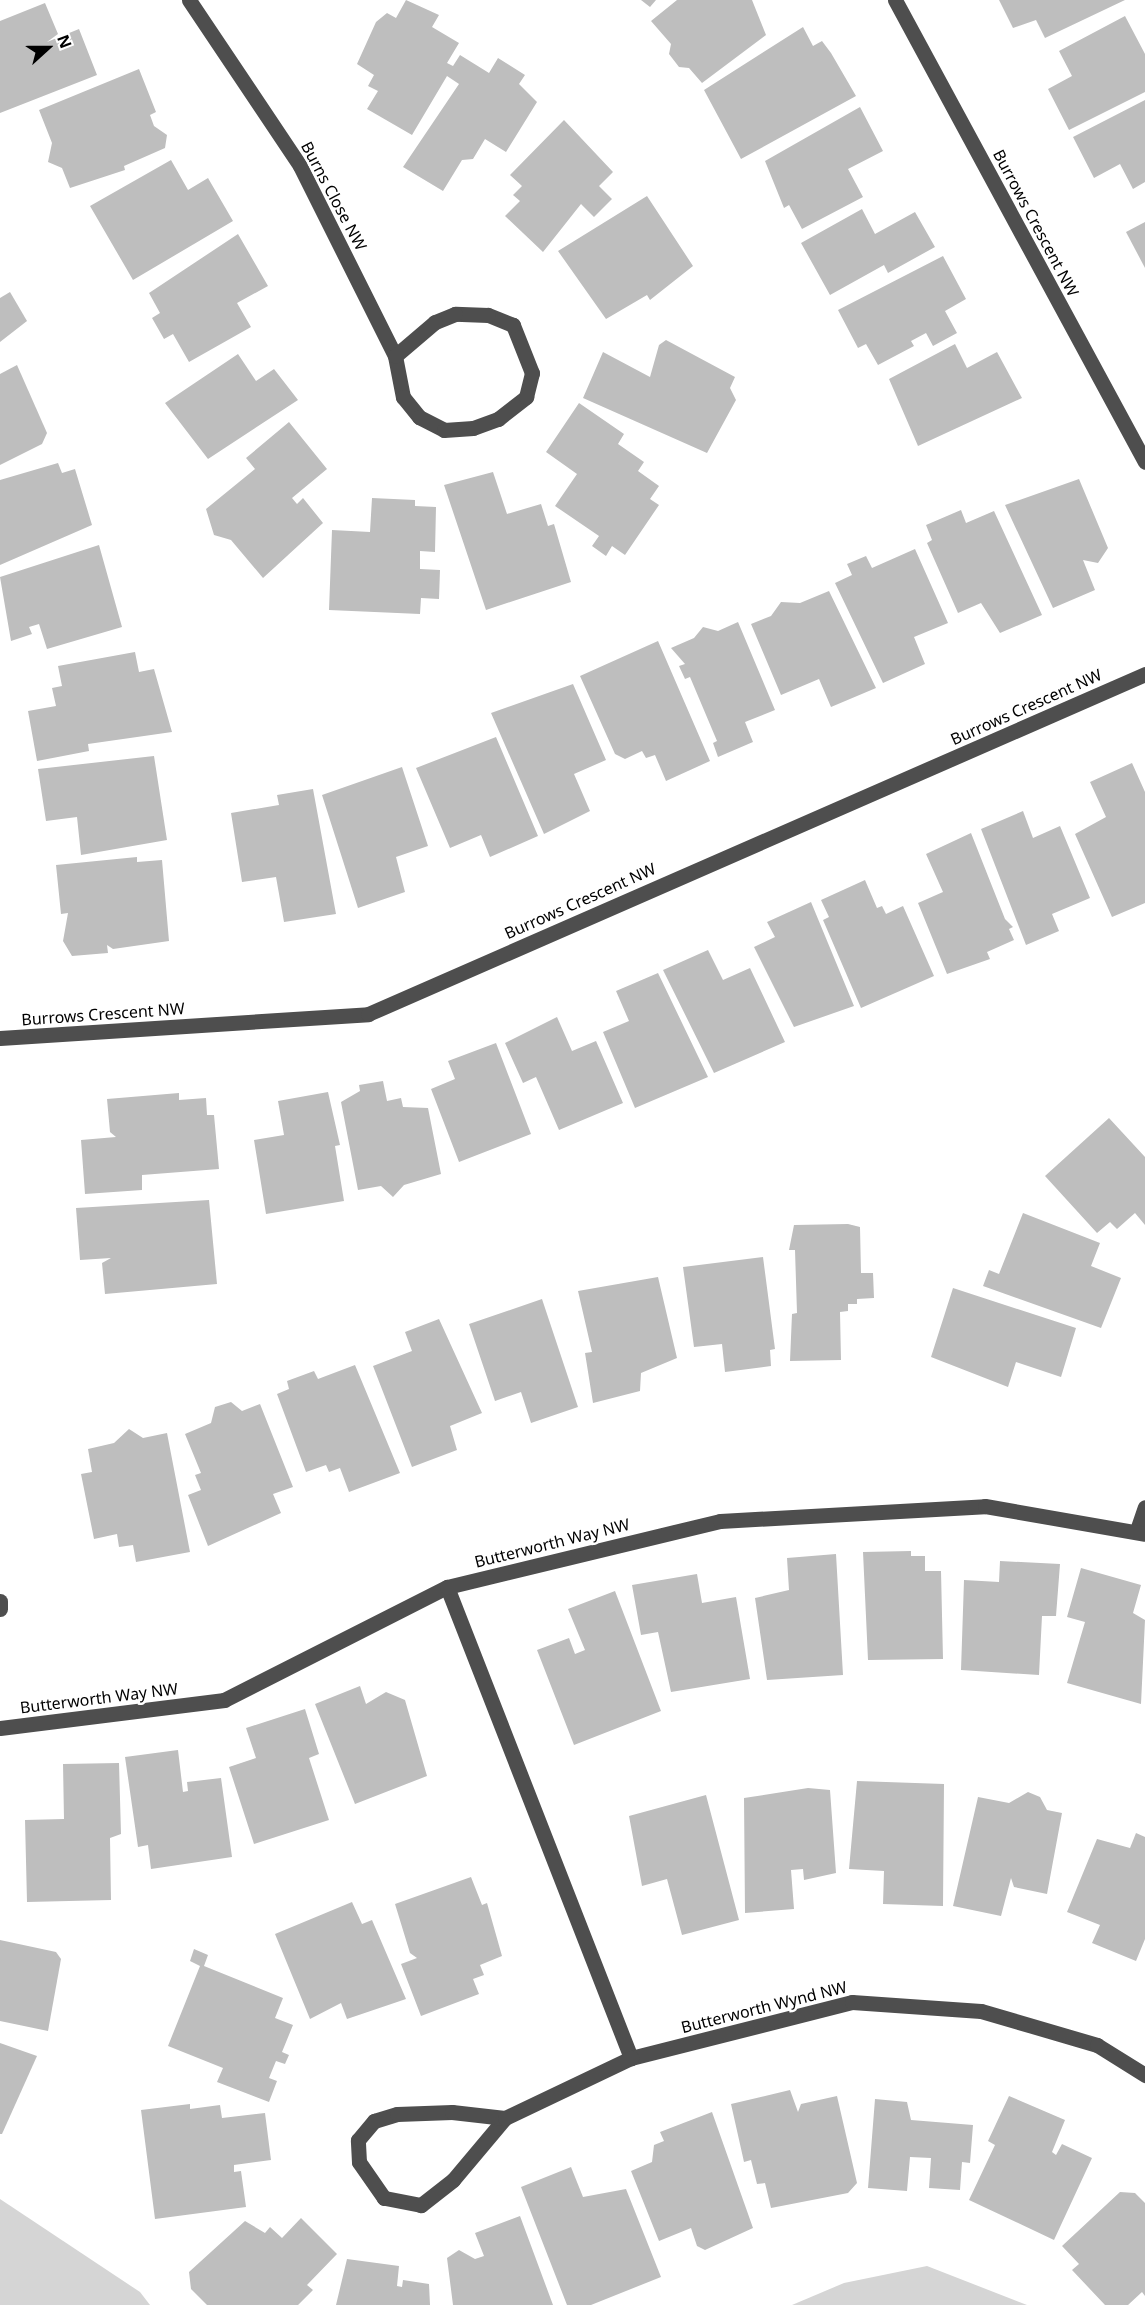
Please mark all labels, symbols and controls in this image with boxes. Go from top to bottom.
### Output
north arrow [18,18,78,78]
text: N [52,32,77,52]
street label: Burns Close NW [297,138,371,254]
street label: Burrows Crescent NW [989,146,1083,300]
street label: Burrows Crescent NW [947,665,1105,749]
street label: Burrows Crescent NW [501,859,659,943]
street label: Burrows Crescent NW [21,999,185,1029]
street label: Butterworth Way NW [473,1514,631,1572]
street label: Butterworth Way NW [19,1679,179,1717]
street label: Butterworth Wynd NW [679,1977,849,2037]

